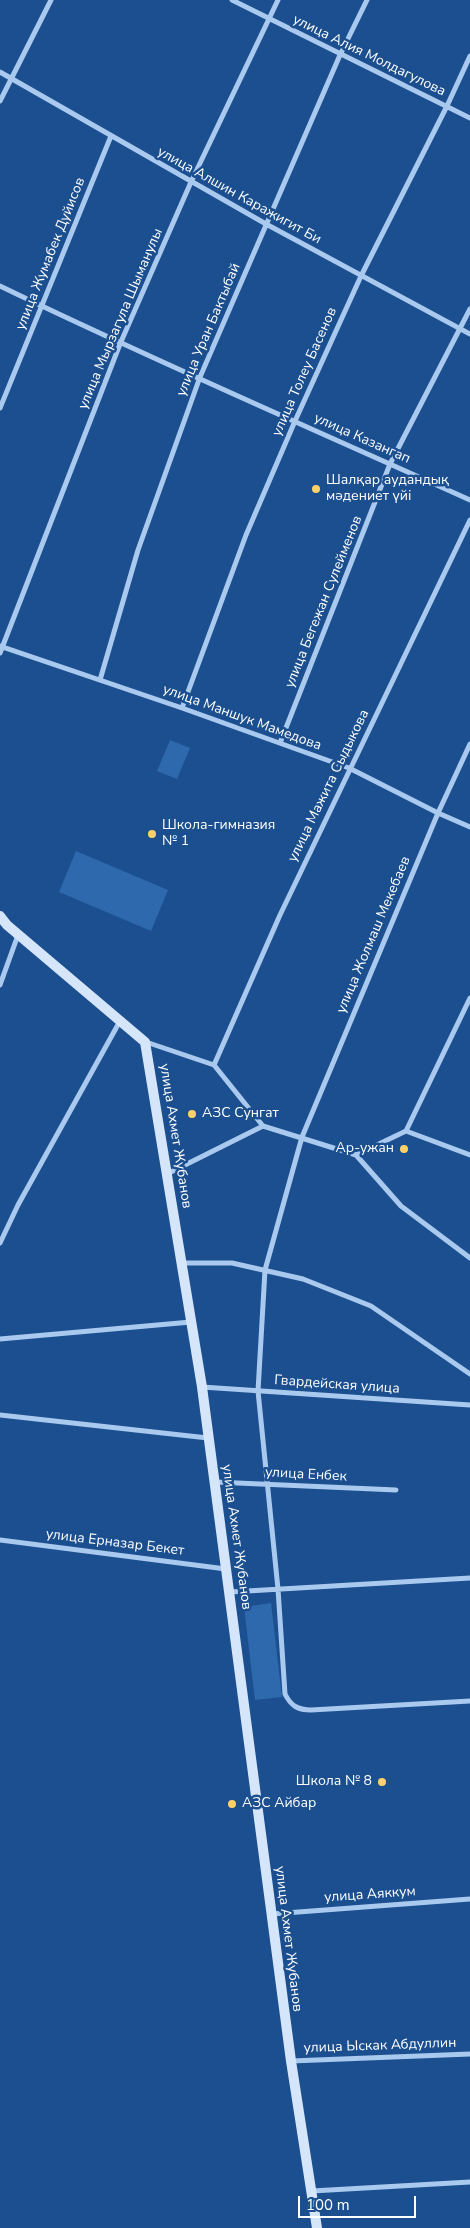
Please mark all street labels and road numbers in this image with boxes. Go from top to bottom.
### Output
street label: улица Алия Молдагулова [290,12,448,100]
street label: улица Алшин Каражигит Би [154,144,324,248]
street label: улица Жумабек Дуйисов [13,175,89,333]
street label: улица Мырзагула Шыманулы [75,226,167,412]
street label: улица Уран Бактыбай [173,261,245,399]
street label: улица Толеу Басенов [269,305,341,439]
street label: улица Казангап [311,410,413,468]
street label: улица Бегежан Сулейменов [282,514,366,690]
street label: улица Маншук Мамедова [160,681,324,755]
street label: улица Мажита Сыдыкова [285,707,373,865]
street label: улица Жолмаш Мекебаев [333,854,415,1016]
street label: улица Ахмет Жубанов [155,1062,195,1210]
street label: Гвардейская улица [274,1372,400,1398]
street label: улица Ахмет Жубанов [217,1463,255,1611]
street label: улица Енбек [265,1464,347,1486]
street label: улица Ерназар Бекет [45,1526,185,1560]
street label: улица Ахмет Жубанов [271,1865,305,2013]
street label: улица Аяккум [324,1883,416,1907]
street label: улица Ыскак Абдуллин [303,2035,457,2057]

